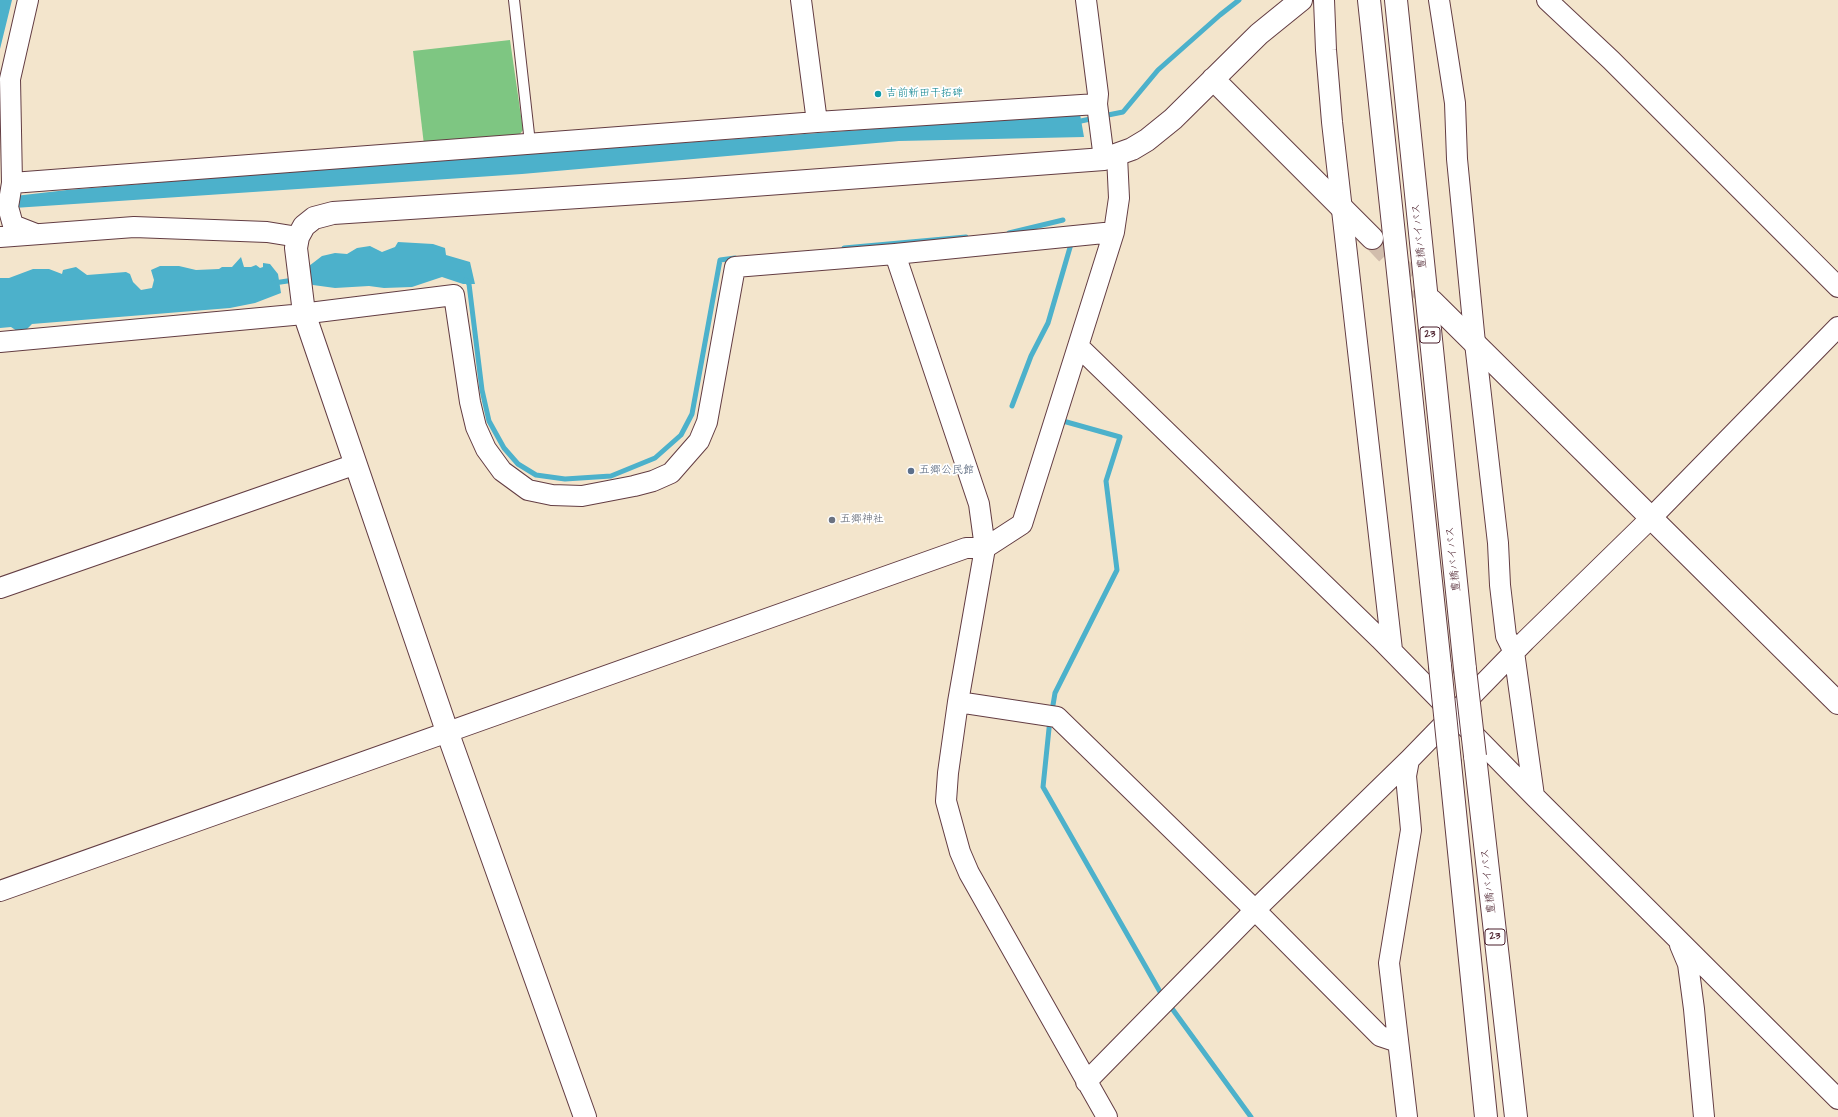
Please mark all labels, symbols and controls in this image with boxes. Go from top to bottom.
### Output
place label: 吉前新田干拓碑 [886,87,963,101]
marker: 吉前新田干拓碑 [873,89,883,99]
street label: 豊橋バイパス [1410,202,1430,270]
road number: 23 [1420,327,1440,343]
place label: 五郷公民館 [919,464,974,478]
marker: 五郷公民館 [906,466,916,476]
place label: 五郷神社 [840,513,884,527]
marker: 五郷神社 [827,515,837,525]
street label: 豊橋バイパス [1444,525,1464,593]
street label: 豊橋バイパス [1479,847,1499,915]
road number: 23 [1485,929,1505,945]

